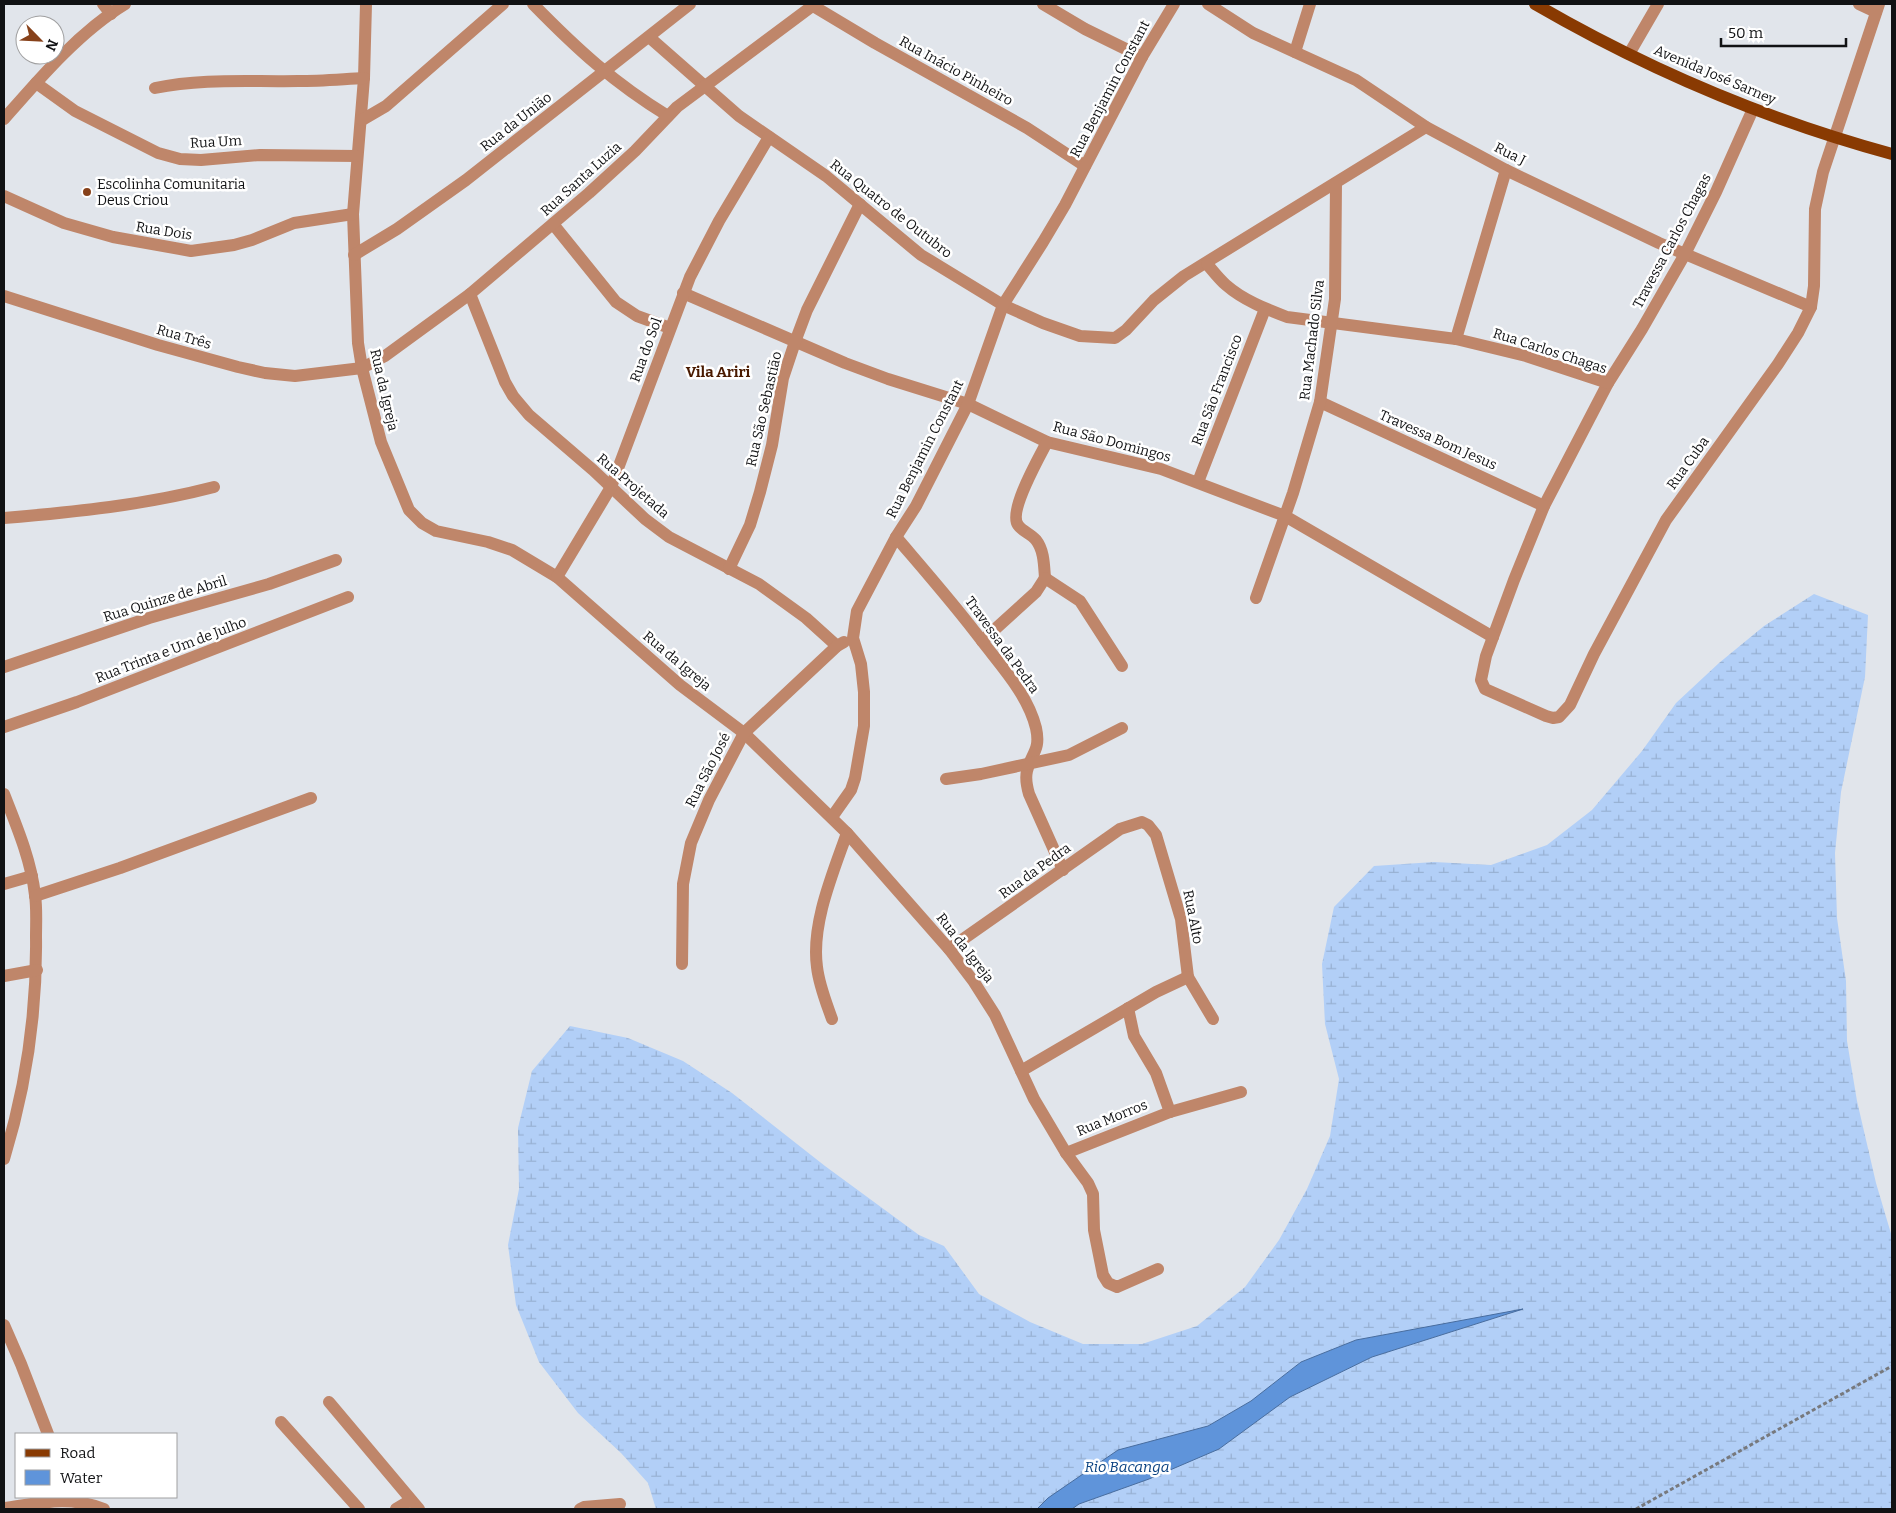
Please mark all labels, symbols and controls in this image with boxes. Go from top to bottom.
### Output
north arrow [15,15,65,65]
scale bar [1721,15,1846,47]
street label: Rua Benjamin Constant [1067,17,1153,161]
text: 50 m [1728,24,1764,42]
street label: Rua Inácio Pinheiro [896,33,1016,109]
text: N [41,37,61,54]
street label: Avenida José Sarney [1652,42,1779,109]
street label: Rua da União [477,89,555,155]
street label: Rua Um [190,132,243,152]
street label: Rua Santa Luzia [537,138,625,220]
street label: Rua J [1492,139,1529,169]
street label: Rua Quatro de Outubro [827,156,955,262]
street label: Travessa Carlos Chagas [1629,171,1715,311]
place label: Escolinha Comunitaria Deus Criou [97,176,246,209]
marker: Escolinha Comunitaria Deus Criou [81,186,93,198]
street label: Rua Dois [135,218,193,244]
street label: Rua Machado Silva [1296,279,1328,401]
street label: Rua do Sol [626,315,666,385]
street label: Rua Três [155,321,213,353]
street label: Rua Carlos Chagas [1491,325,1609,377]
street label: Rua São Francisco [1188,332,1246,448]
street label: Rua da Igreja [366,347,402,433]
street label: Rua São Sebastião [742,350,786,468]
district label: Vila Ariri [686,363,750,381]
street label: Rua Benjamin Constant [883,377,967,521]
street label: Travessa Bom Jesus [1377,406,1499,474]
street label: Rua São Domingos [1051,418,1173,466]
street label: Rua Cuba [1663,433,1713,493]
street label: Rua Projetada [593,450,673,522]
street label: Rua Quinze de Abril [101,572,229,626]
street label: Travessa da Pedra [961,593,1043,697]
street label: Rua Trinta e Um de Julho [93,613,249,687]
street label: Rua da Igreja [639,628,715,695]
street label: Rua São José [682,730,734,810]
street label: Rua da Pedra [996,839,1074,903]
street label: Rua Alto [1179,888,1207,946]
street label: Rua da Igreja [933,910,998,987]
street label: Rua Morros [1074,1096,1150,1140]
legend [15,1433,178,1498]
text: Road [60,1444,95,1462]
water label: Rio Bacanga [1084,1458,1170,1476]
text: Water [60,1469,103,1487]

